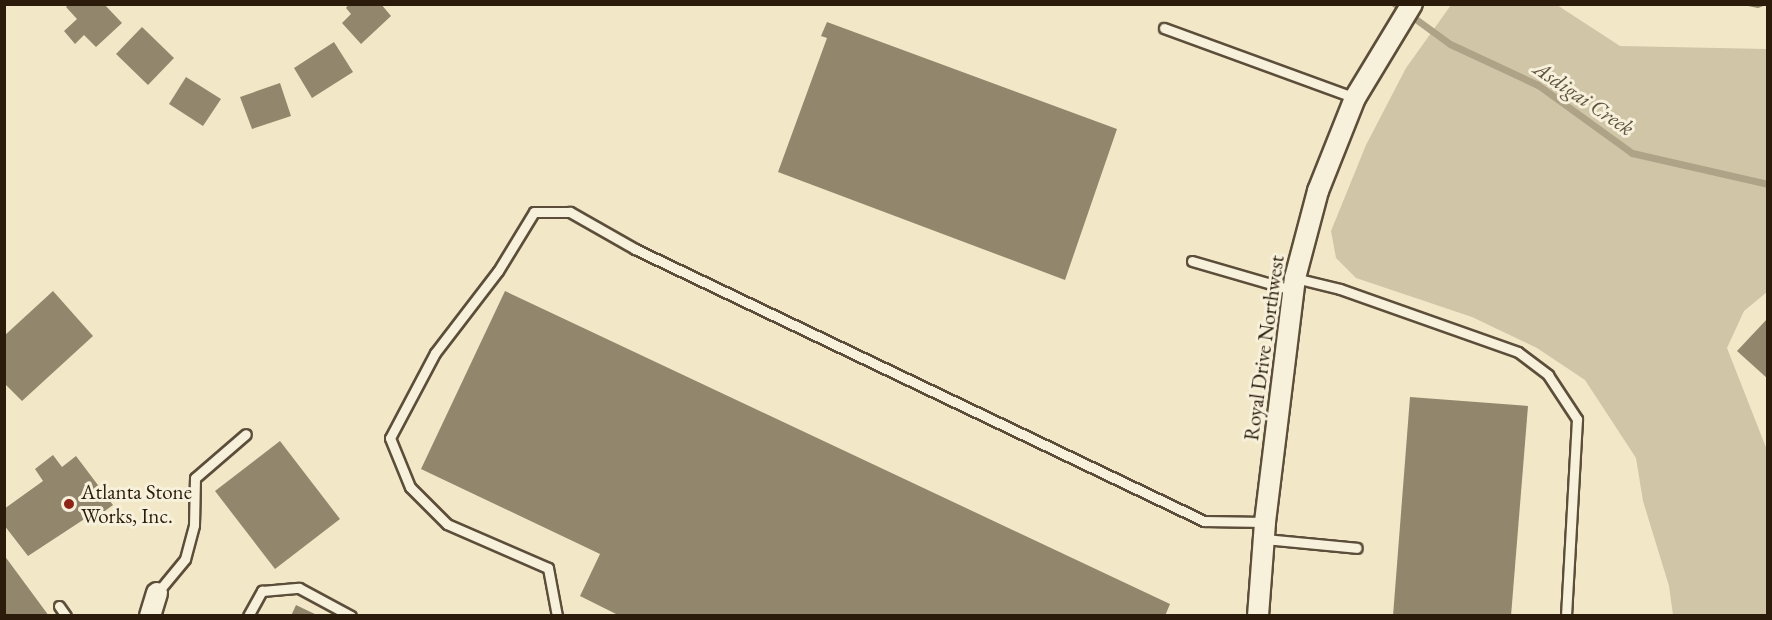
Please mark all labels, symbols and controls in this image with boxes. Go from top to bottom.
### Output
water label: Asdigai Creek [1529,55,1639,141]
street label: Royal Drive Northwest [1239,254,1289,442]
place label: Atlanta Stone Works, Inc. [81,479,192,529]
marker: Atlanta Stone Works, Inc. [62,497,76,511]

